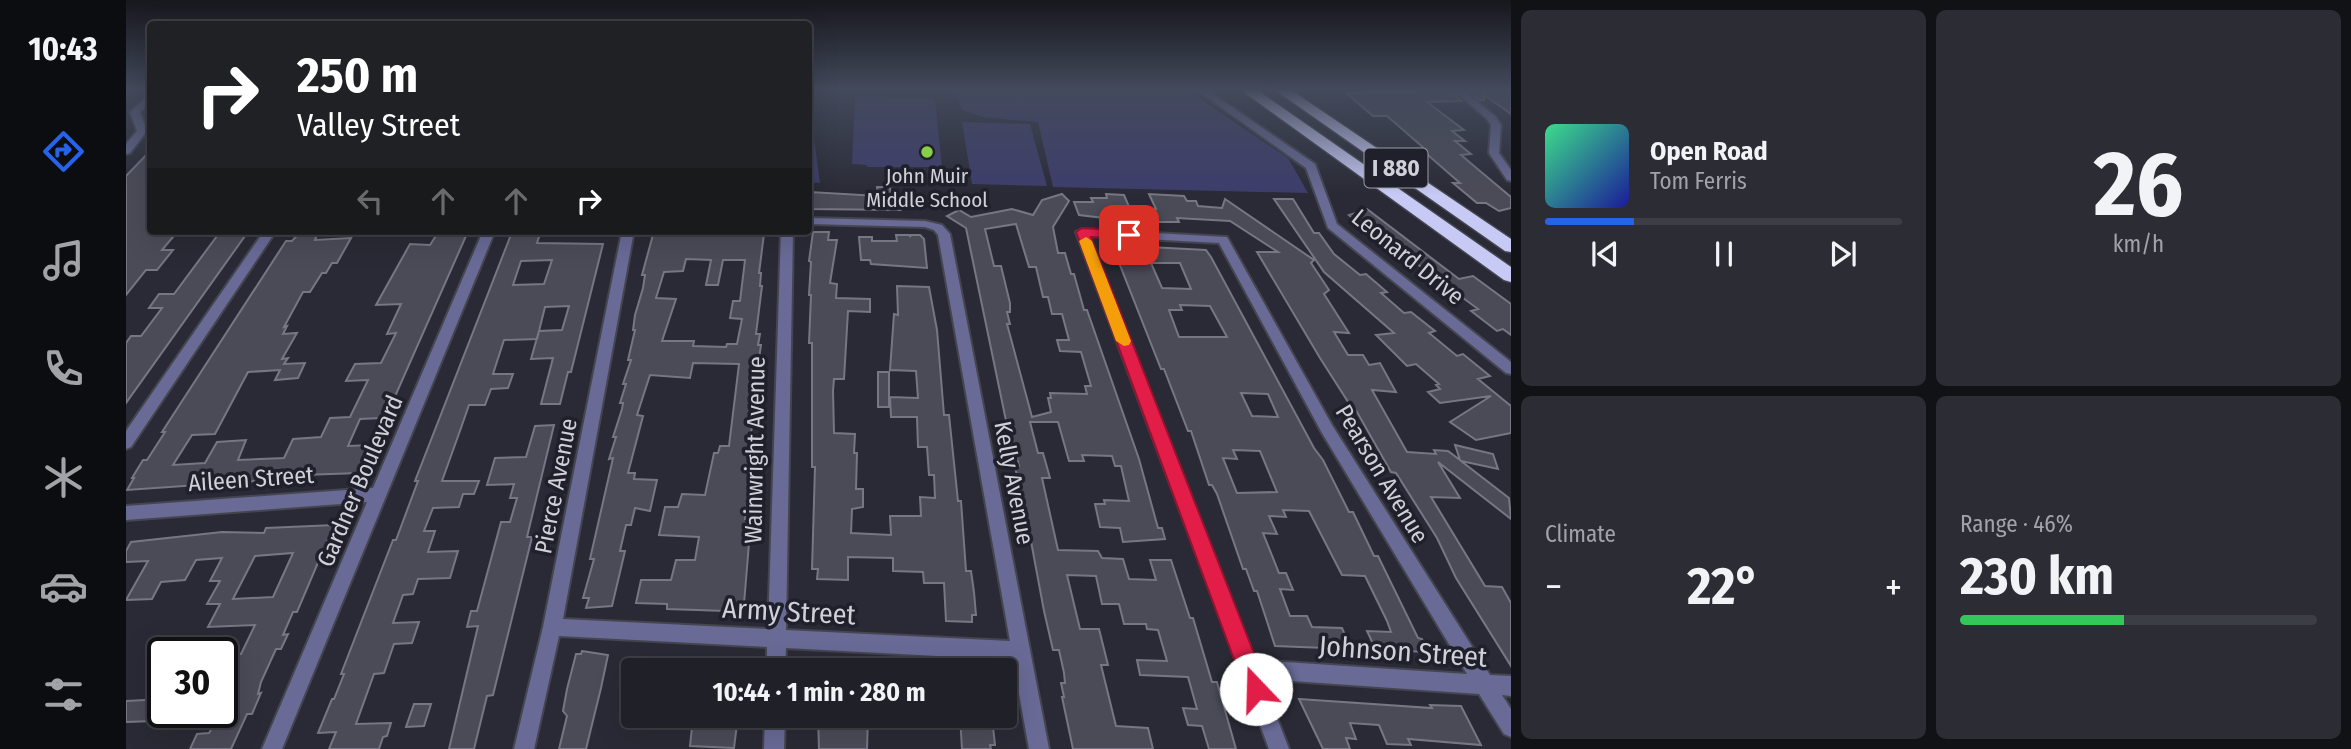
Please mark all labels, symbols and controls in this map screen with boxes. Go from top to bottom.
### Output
text: 10:43 [28,30,98,68]
text: 250 m [297,46,418,105]
icon: right [182,49,273,140]
text: Valley Street [297,106,460,144]
icon: directions [39,127,88,176]
text: 26 [2094,130,2183,239]
text: Open Road [1650,136,1768,167]
marker: John Muir Middle School [919,144,935,160]
road number: I 880 [1364,148,1428,188]
place label: John Muir Middle School [866,163,988,213]
text: Tom Ferris [1650,167,1747,195]
icon: left [351,182,389,220]
icon: ahead [424,182,462,220]
icon: ahead [497,182,535,220]
icon: right [570,182,608,220]
street label: Leonard Drive [1346,203,1470,311]
pin [1099,205,1159,265]
icon: arrive [1110,216,1148,254]
text: km/h [2113,230,2164,258]
icon: previous [1586,235,1624,273]
icon: pause [1705,235,1743,273]
icon: next [1824,235,1862,273]
icon: music [39,236,88,285]
icon: phone [39,344,88,393]
street label: Wainwright Avenue [739,356,771,544]
street label: Gardner Boulevard [311,391,409,571]
street label: Pearson Avenue [1330,400,1434,548]
street label: Pierce Avenue [529,416,583,556]
street label: Kelly Avenue [988,419,1040,547]
icon: climate [39,453,88,502]
street label: Aileen Street [187,461,315,497]
text: Range · 46% [1960,510,2073,538]
text: Climate [1545,520,1616,548]
text: 230 km [1960,545,2114,608]
text: 22° [1687,555,1760,618]
icon: car [39,562,88,611]
text: − [1545,564,1562,610]
text: + [1885,564,1902,610]
street label: Army Street [721,592,857,632]
street label: Johnson Street [1318,629,1489,674]
speed limit sign: 30 [147,637,238,728]
position arrow [1219,652,1293,726]
icon: filters [39,670,88,719]
text: 10:44 · 1 min · 280 m [712,677,926,708]

